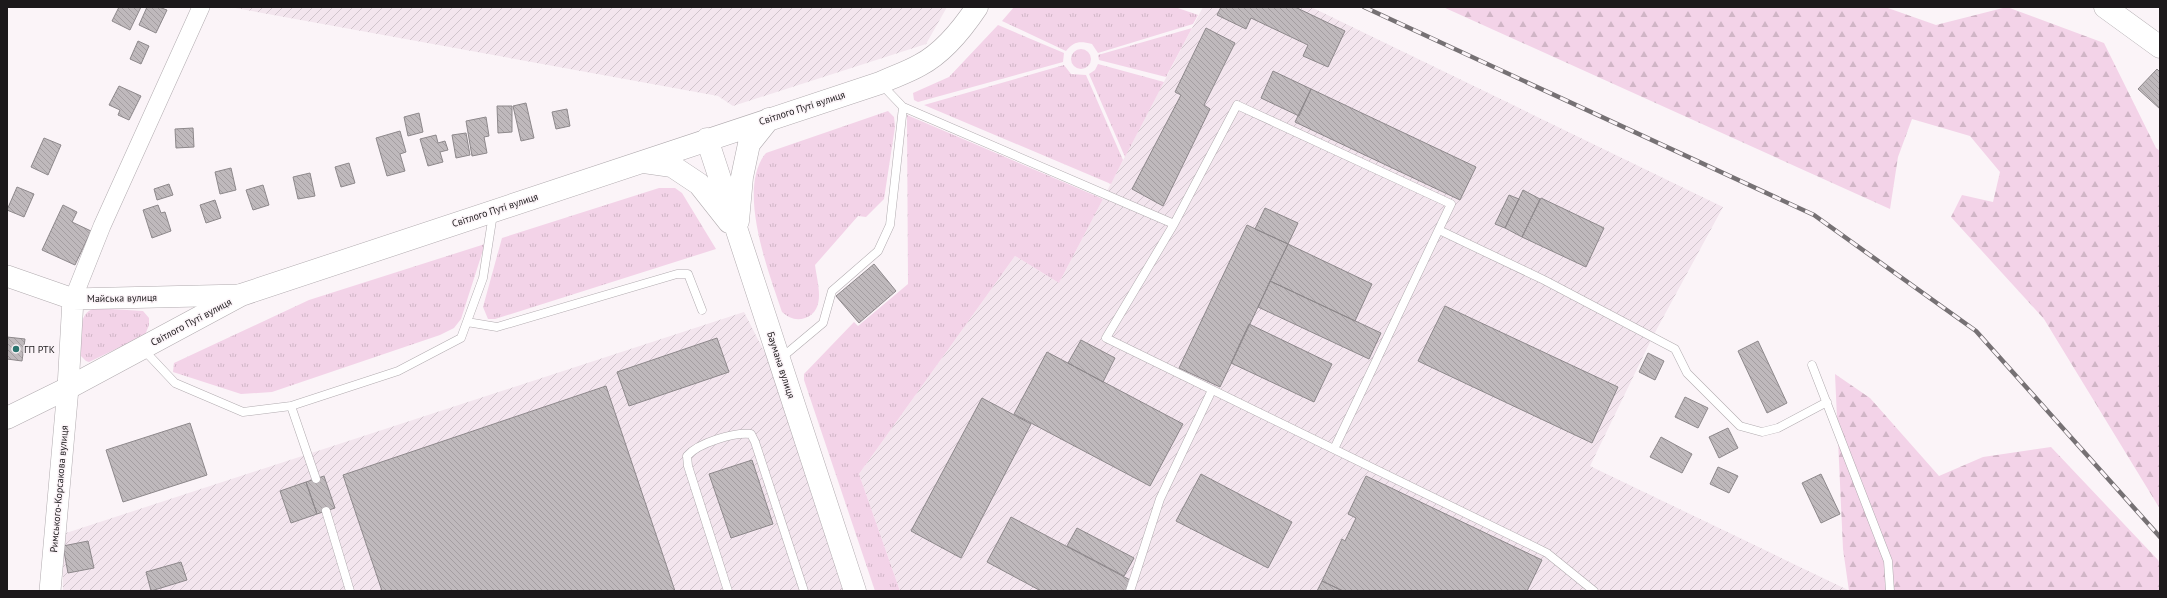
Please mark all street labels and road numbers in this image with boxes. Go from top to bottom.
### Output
street label: Світлого Путі вулиця [757,88,847,128]
street label: Світлого Путі вулиця [450,190,540,230]
street label: Майська вулиця [87,291,157,305]
street label: Світлого Путі вулиця [148,295,234,349]
street label: Баумана вулиця [764,330,798,400]
street label: Римського-Корсакова вулиця [47,425,71,553]

